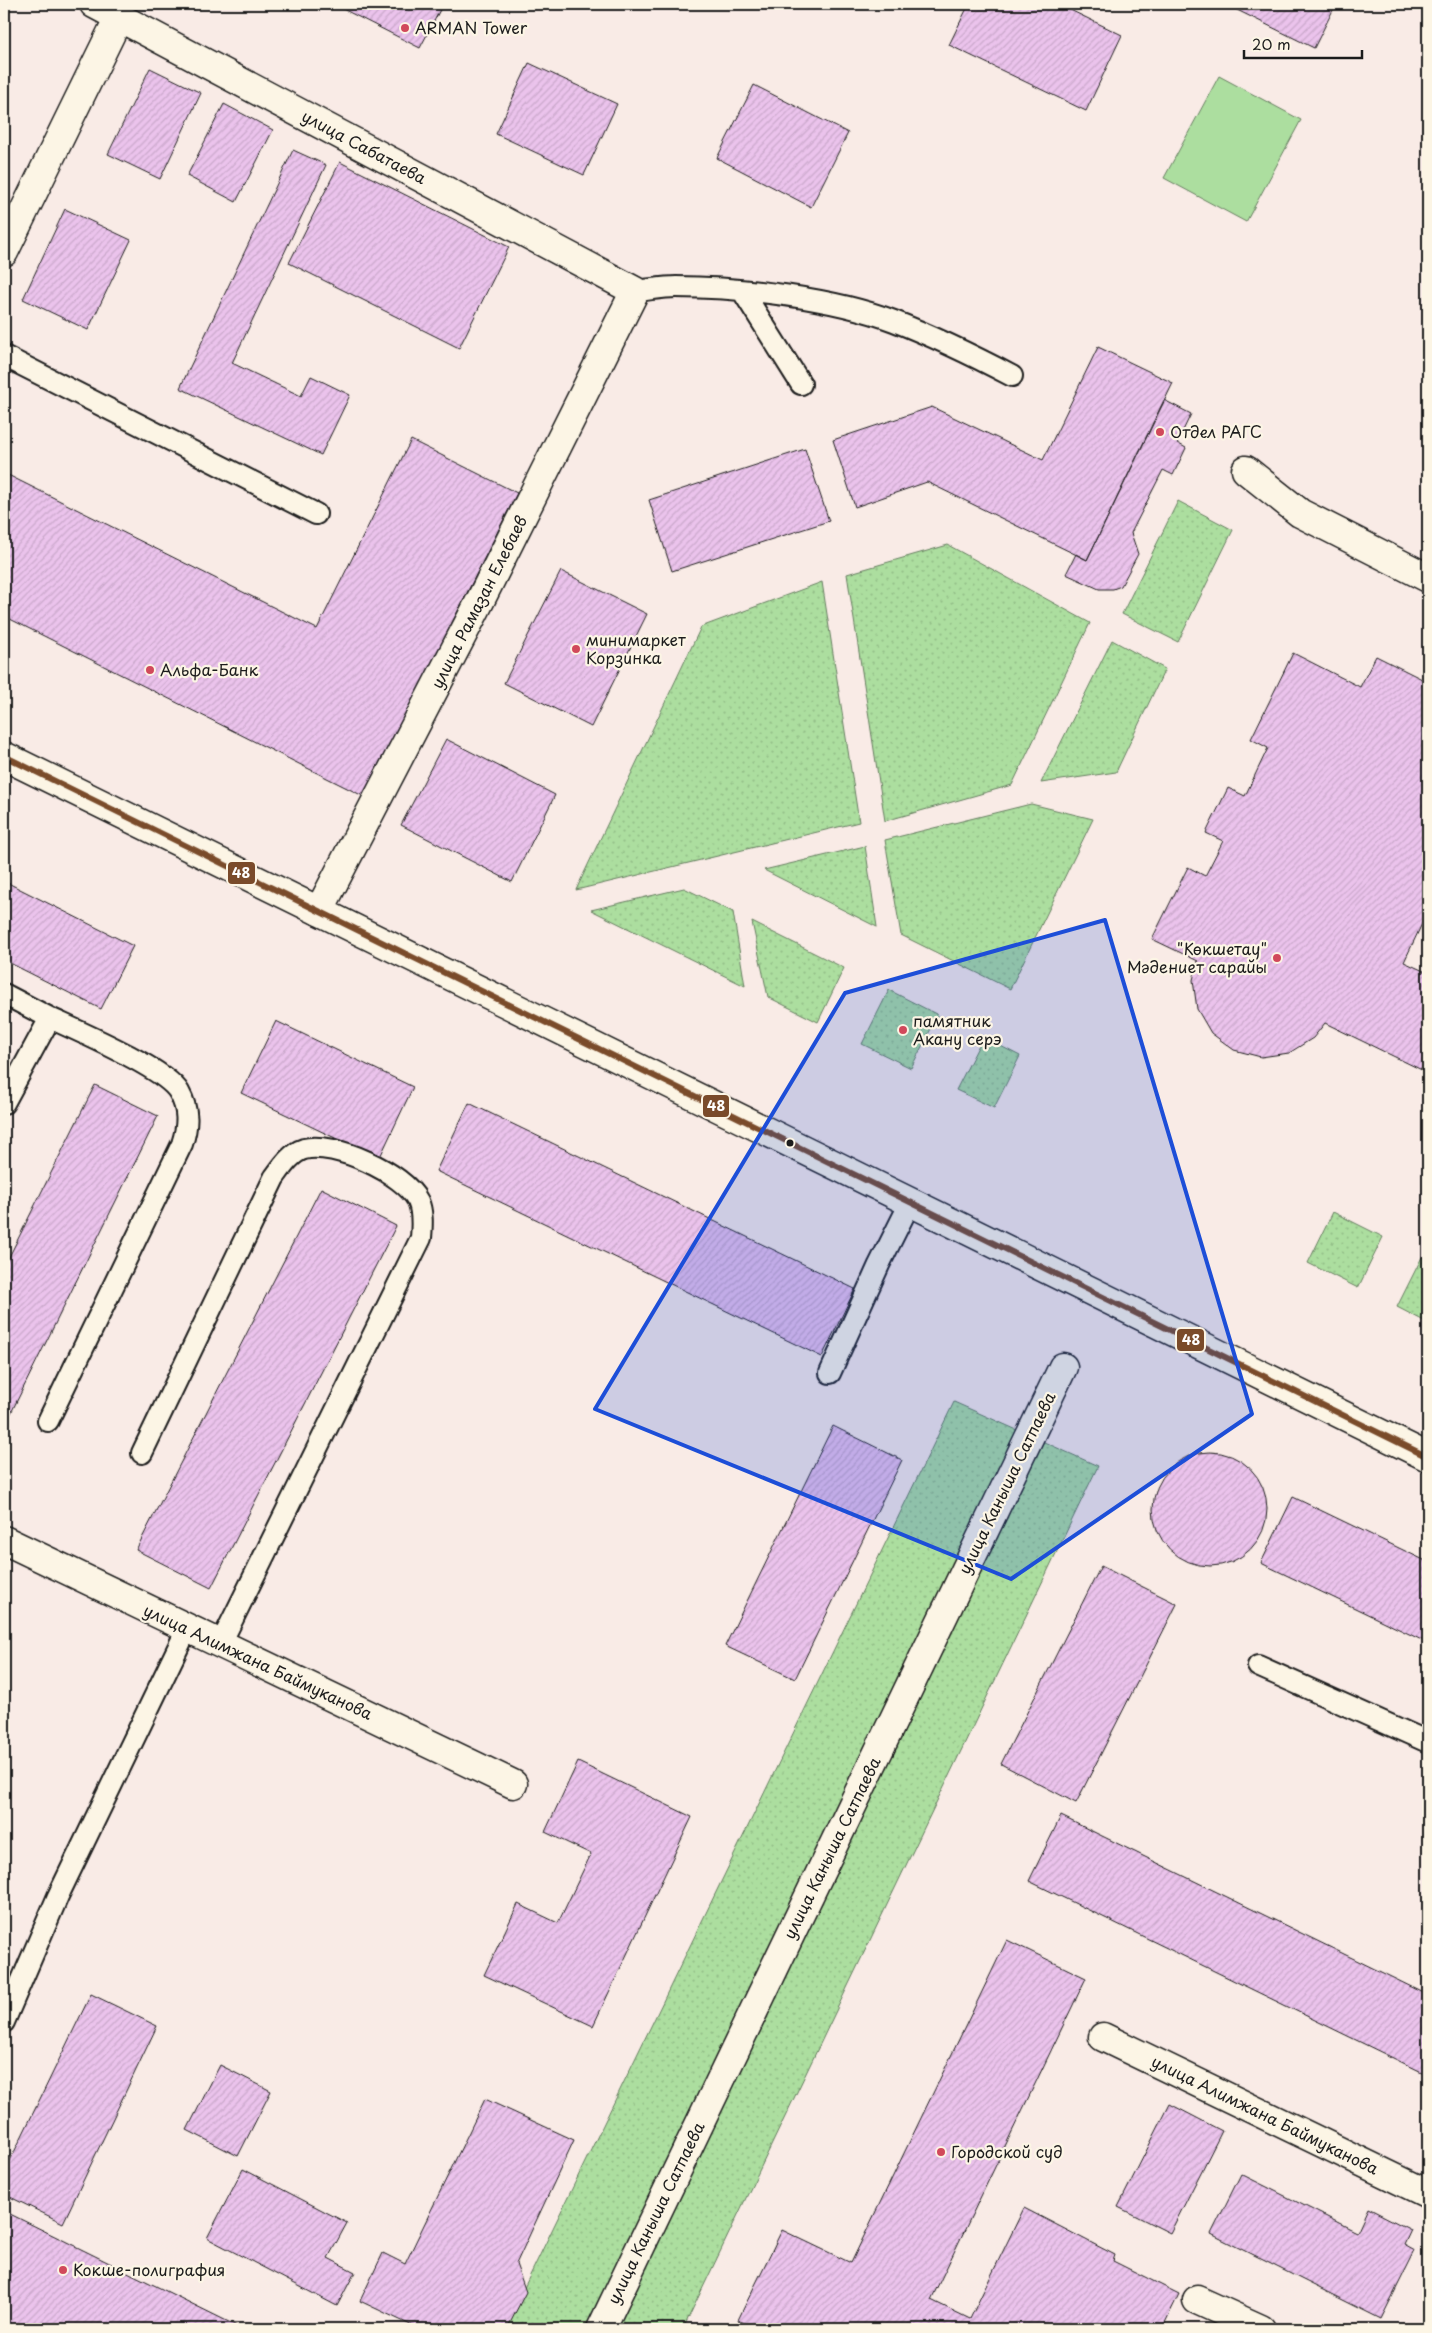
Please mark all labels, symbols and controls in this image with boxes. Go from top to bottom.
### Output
place label: ARMAN Tower [415,15,528,39]
marker: ARMAN Tower [399,22,411,34]
scale bar [1244,28,1362,60]
text: 20 m [1252,32,1291,55]
street label: улица Сабатаева [298,103,431,189]
place label: Отдел РАГС [1170,419,1262,443]
marker: Отдел РАГС [1154,426,1166,438]
street label: улица Рамазан Елебаев [424,511,532,692]
place label: минимаркет Корзинка [586,627,686,669]
marker: минимаркет Корзинка [570,643,582,655]
place label: Альфа-Банк [160,657,259,681]
marker: Альфа-Банк [144,664,156,676]
line badge: 48 [227,861,256,885]
text: 48 [232,862,250,883]
place label: "Көкшетау" Мәдениет сарайы [1127,936,1267,978]
marker: "Көкшетау" Мәдениет сарайы [1271,952,1283,964]
place label: памятник Акану серэ [913,1008,1002,1050]
marker: памятник Акану серэ [897,1024,909,1036]
line badge: 48 [702,1094,730,1118]
text: 48 [707,1095,725,1116]
unlabelled marker [785,1138,795,1148]
line badge: 48 [1176,1328,1205,1352]
text: 48 [1182,1329,1200,1350]
street label: улица Каныша Сатпаева [952,1387,1061,1578]
street label: улица Алимжана Баймуканова [140,1597,377,1725]
street label: улица Каныша Сатпаева [777,1752,886,1943]
street label: улица Алимжана Баймуканова [1148,2048,1383,2180]
street label: улица Каныша Сатпаева [601,2117,710,2308]
place label: Городской суд [951,2139,1063,2163]
marker: Городской суд [935,2146,947,2158]
place label: Кокше-полиграфия [73,2257,225,2281]
marker: Кокше-полиграфия [57,2264,69,2276]

